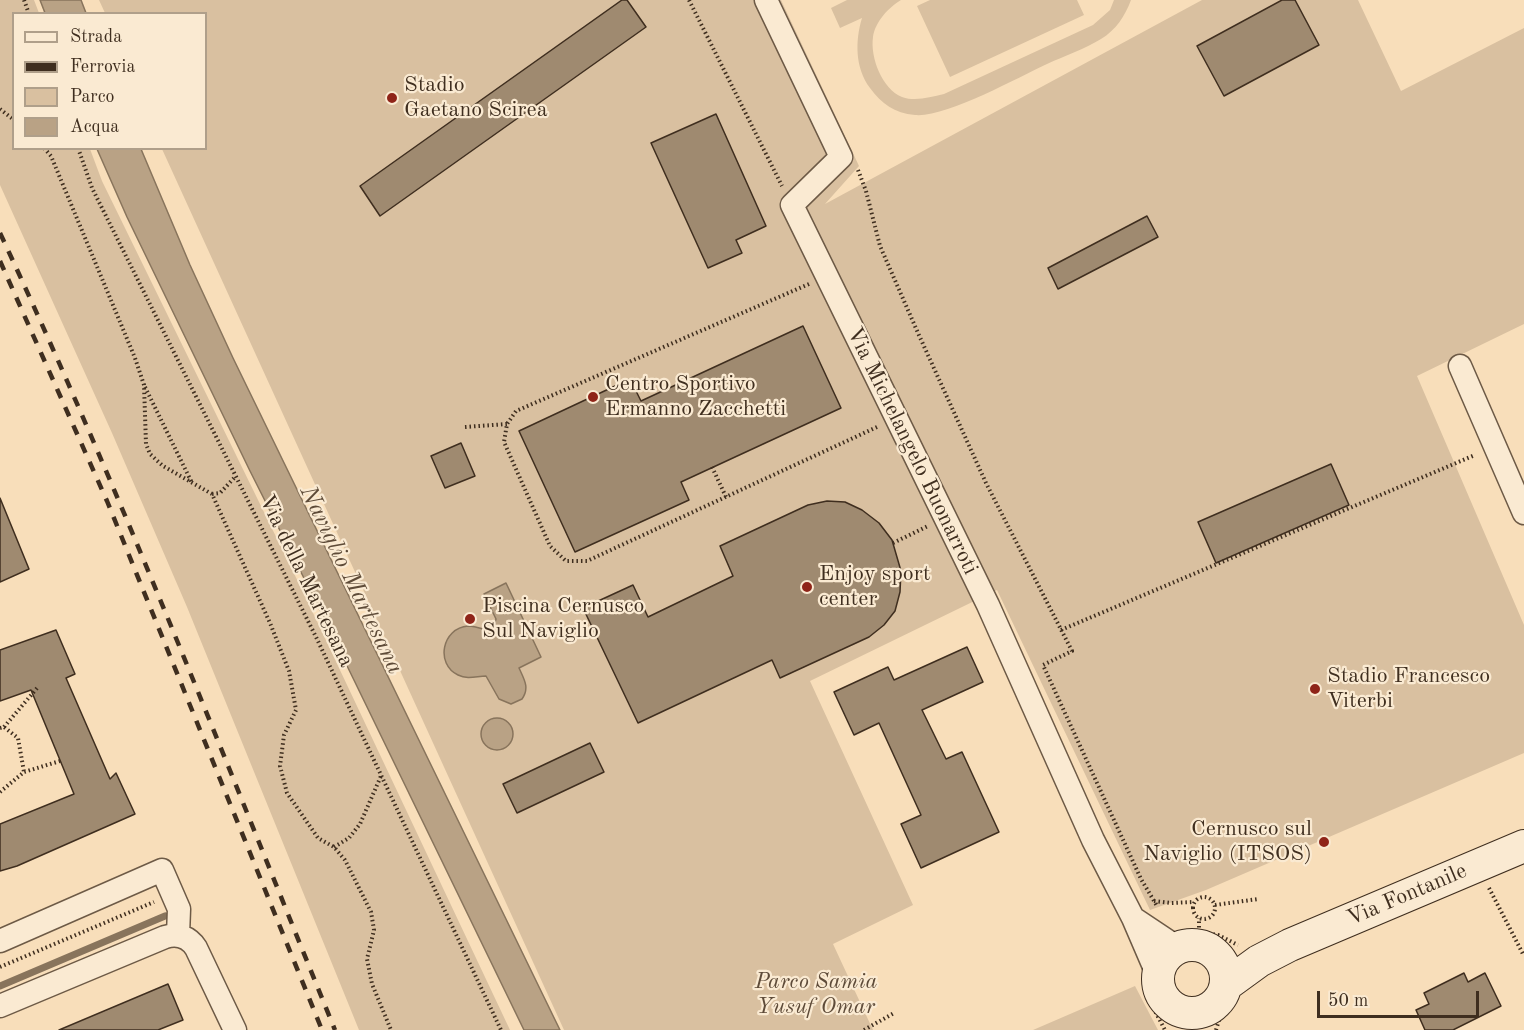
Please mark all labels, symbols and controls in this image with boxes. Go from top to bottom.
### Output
legend [12,12,207,150]
text: Strada [70,28,122,46]
text: Ferrovia [70,58,135,76]
place label: Stadio Gaetano Scirea [404,72,548,124]
text: Parco [70,88,115,106]
marker: Stadio Gaetano Scirea [385,91,399,105]
text: Acqua [70,118,119,136]
street label: Via Michelangelo Buonarroti [841,323,983,579]
place label: Centro Sportivo Ermanno Zacchetti [605,371,786,422]
marker: Centro Sportivo Ermanno Zacchetti [586,390,600,404]
water label: Naviglio Martesana [293,481,409,679]
street label: Via della Martesana [253,490,359,672]
place label: Enjoy sport center [819,561,930,612]
marker: Enjoy sport center [800,580,814,594]
place label: Piscina Cernusco Sul Naviglio [482,593,644,644]
marker: Piscina Cernusco Sul Naviglio [463,612,477,626]
place label: Stadio Francesco Viterbi [1327,663,1490,714]
marker: Stadio Francesco Viterbi [1308,682,1322,696]
place label: Cernusco sul Naviglio (ITSOS) [1143,816,1312,867]
marker: Cernusco sul Naviglio (ITSOS) [1317,835,1331,849]
street label: Via Fontanile [1343,858,1471,932]
park label: Parco Samia Yusuf Omar [755,969,877,1020]
scale bar [1320,979,1482,1017]
text: 50 m [1328,992,1368,1010]

